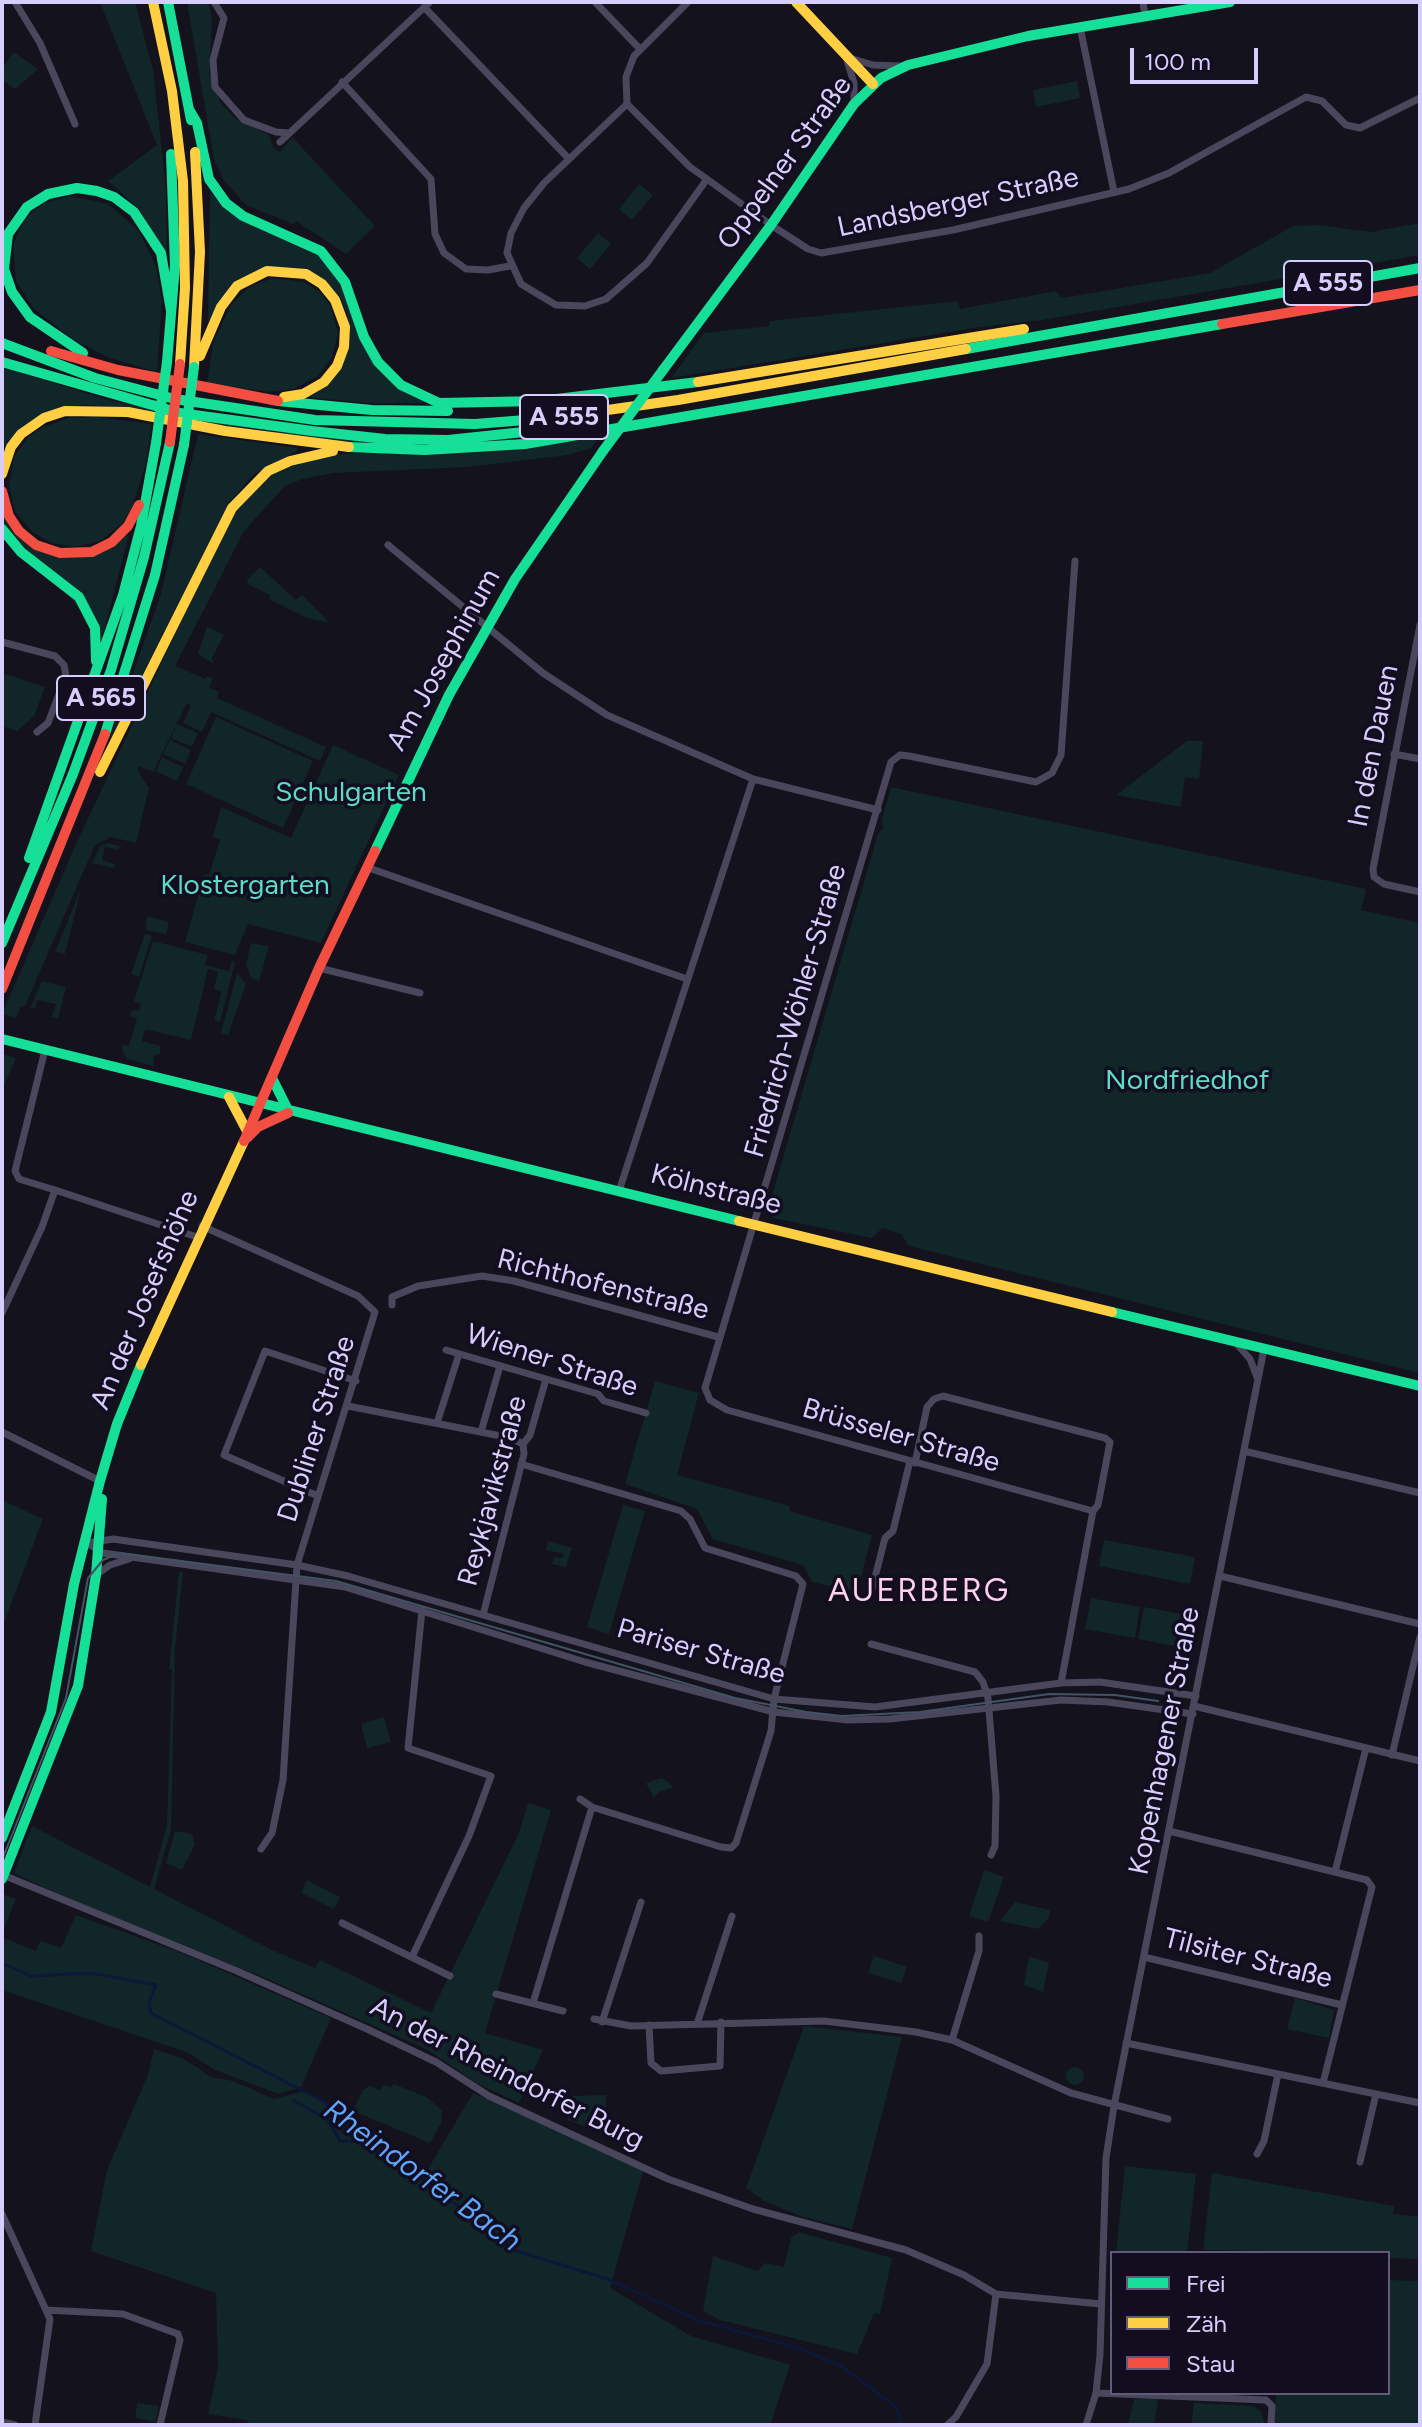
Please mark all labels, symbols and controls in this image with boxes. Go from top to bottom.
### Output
scale bar [1134,32,1262,82]
text: 100 m [1144,47,1211,76]
street label: Oppelner Straße [711,70,859,256]
street label: Landsberger Straße [834,161,1082,245]
road number: A 555 [1284,261,1372,305]
road number: A 555 [520,395,608,439]
street label: Am Josephinum [380,563,508,757]
street label: In den Dauen [1342,662,1406,830]
road number: A 565 [57,676,145,720]
park label: Schulgarten [275,776,427,810]
street label: Friedrich-Wöhler-Straße [738,860,854,1162]
park label: Klostergarten [160,869,330,903]
park label: Nordfriedhof [1105,1064,1269,1098]
street label: Kölnstraße [647,1158,785,1222]
street label: An der Josefshöhe [84,1185,206,1415]
street label: Richthofenstraße [494,1242,712,1328]
street label: Wiener Straße [462,1317,642,1405]
street label: Dubliner Straße [271,1332,363,1526]
street label: Reykjavikstraße [451,1392,535,1590]
street label: Brüsseler Straße [798,1392,1004,1480]
district label: AUERBERG [828,1573,1010,1611]
street label: Kopenhagener Straße [1123,1604,1207,1878]
street label: Pariser Straße [613,1612,789,1692]
street label: Tilsiter Straße [1160,1922,1336,1996]
street label: An der Rheindorfer Burg [364,1990,650,2158]
water label: Rheindorfer Bach [316,2092,528,2260]
legend [1110,2251,1390,2395]
text: Frei [1186,2269,1226,2298]
text: Zäh [1186,2309,1227,2338]
text: Stau [1186,2349,1235,2378]

